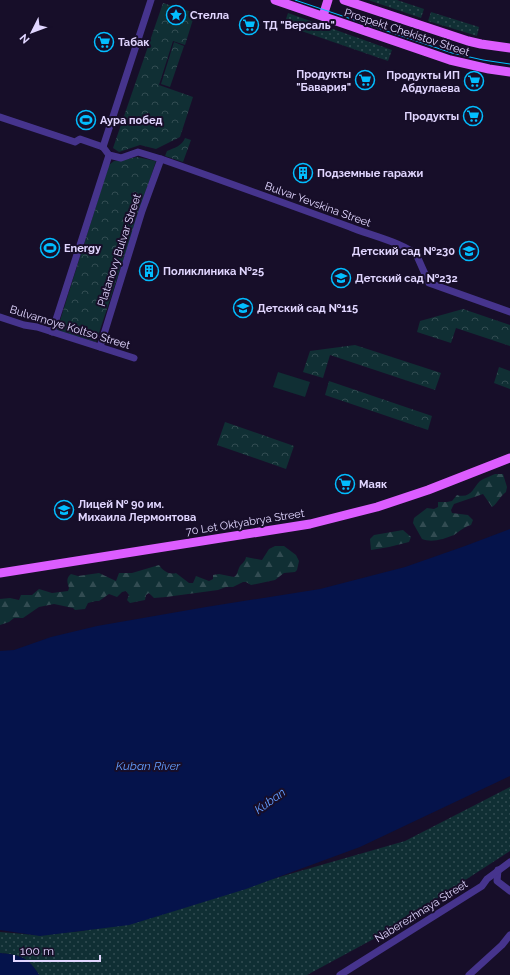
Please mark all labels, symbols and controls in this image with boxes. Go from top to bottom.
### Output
place icon: Стелла [165,4,187,26]
street label: Prospekt Chekistov Street [343,6,471,59]
place label: Стелла [190,9,229,22]
north arrow [12,12,52,52]
supermarket icon: ТД "Версаль" [238,14,260,36]
place label: ТД "Версаль" [263,19,335,32]
text: N [17,31,33,46]
supermarket icon: Табак [93,31,115,53]
place label: Табак [118,36,150,49]
place label: Продукты "Бавария" [296,68,351,94]
supermarket icon: Продукты "Бавария" [354,69,376,91]
place label: Продукты ИП Абдулаева [386,69,460,95]
supermarket icon: Продукты ИП Абдулаева [463,70,485,92]
supermarket icon: Продукты [462,105,484,127]
sports icon: Аура побед [75,109,97,131]
place label: Продукты [404,110,459,123]
place label: Аура побед [100,114,163,127]
building icon: Подземные гаражи [292,162,314,184]
place label: Подземные гаражи [317,167,424,180]
street label: Bulvar Yevskina Street [263,179,373,230]
street label: Platanovy Bulvar Street [95,192,144,308]
sports icon: Energy [39,237,61,259]
school or university icon: Детский сад №230 [458,240,480,262]
place label: Energy [64,242,101,255]
place label: Детский сад №230 [352,245,455,258]
building icon: Поликлиника №25 [138,260,160,282]
place label: Поликлиника №25 [163,265,264,278]
school or university icon: Детский сад №232 [330,267,352,289]
place label: Детский сад №232 [355,272,458,285]
school or university icon: Детский сад №115 [232,297,254,319]
place label: Детский сад №115 [257,302,358,315]
street label: Bulvarnoye Koltso Street [8,303,132,352]
supermarket icon: Маяк [334,473,356,495]
place label: Маяк [359,478,388,491]
place label: Лицей № 90 им. Михаила Лермонтова [78,498,196,524]
school or university icon: Лицей № 90 им. Михаила Лермонтова [53,499,75,521]
street label: 70 Let Oktyabrya Street [185,507,306,538]
water label: Kuban River [116,759,181,773]
water label: Kuban [252,785,289,817]
street label: Naberezhnaya Street [372,877,470,945]
scale bar [14,937,100,963]
text: 100 m [20,944,54,958]

